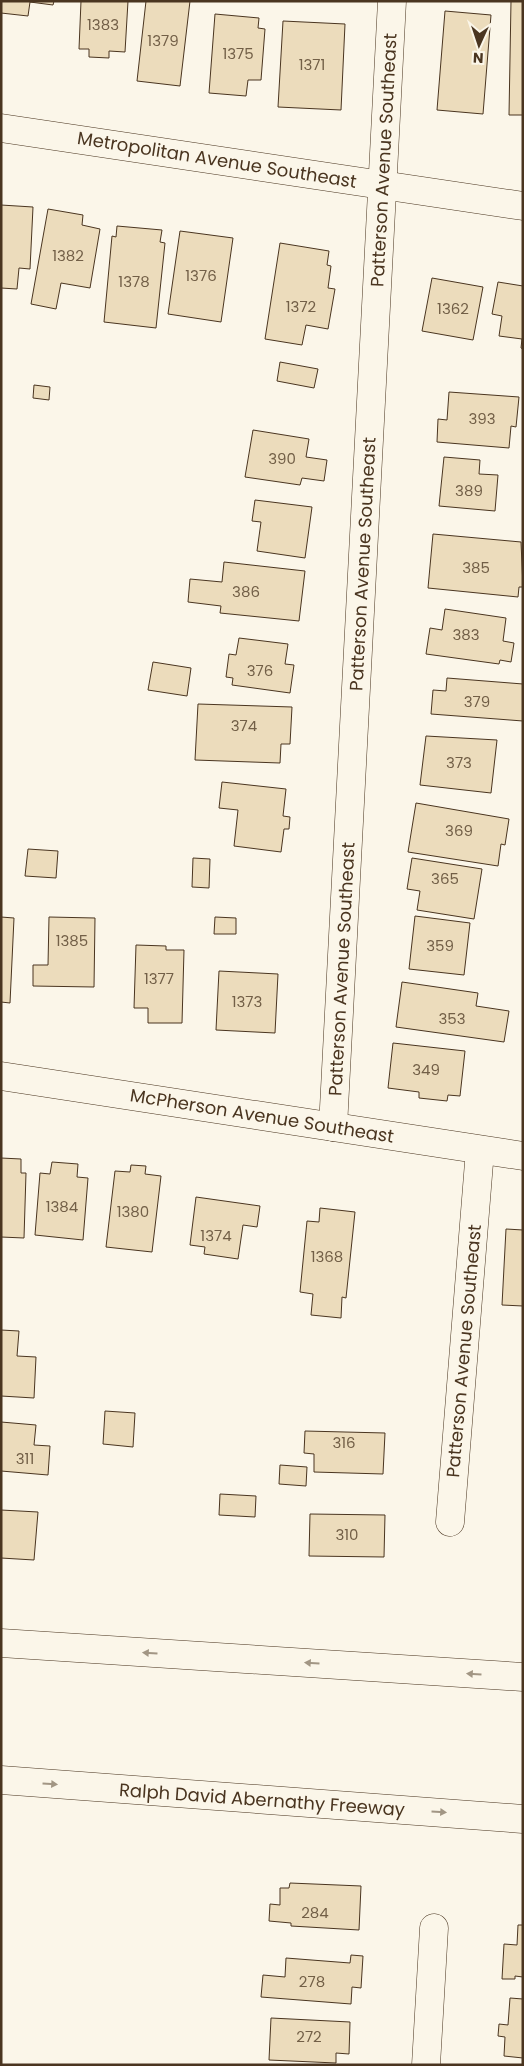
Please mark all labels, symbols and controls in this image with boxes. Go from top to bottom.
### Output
house number: 1383 [87,14,119,35]
north arrow [454,20,504,70]
house number: 1379 [147,30,179,51]
street label: Patterson Avenue Southeast [364,32,403,288]
house number: 1375 [222,43,254,64]
text: N [473,48,484,68]
house number: 1371 [299,54,325,75]
street label: Metropolitan Avenue Southeast [76,125,358,194]
house number: 1382 [52,245,84,266]
house number: 1376 [185,265,217,286]
house number: 1378 [118,271,150,292]
house number: 1372 [286,296,316,317]
house number: 1362 [437,298,469,319]
house number: 393 [468,408,496,429]
street label: Patterson Avenue Southeast [343,436,382,692]
house number: 390 [268,448,296,469]
house number: 389 [455,480,483,501]
house number: 385 [462,557,490,578]
house number: 386 [232,581,260,602]
house number: 383 [452,624,480,645]
house number: 376 [247,660,273,681]
house number: 379 [464,691,490,712]
house number: 374 [231,715,257,736]
house number: 373 [446,752,472,773]
house number: 369 [445,820,473,841]
street label: Patterson Avenue Southeast [322,841,361,1097]
house number: 365 [431,868,459,889]
house number: 1385 [56,930,88,951]
house number: 359 [426,935,454,956]
house number: 1377 [144,968,174,989]
house number: 1373 [232,991,262,1012]
house number: 353 [438,1008,466,1029]
house number: 349 [412,1059,440,1080]
street label: McPherson Avenue Southeast [128,1082,396,1149]
house number: 1384 [46,1196,78,1217]
house number: 1380 [117,1201,149,1222]
street label: Patterson Avenue Southeast [440,1223,487,1479]
house number: 1374 [200,1225,232,1246]
house number: 1368 [311,1246,343,1267]
house number: 316 [332,1432,356,1453]
house number: 311 [16,1448,34,1469]
house number: 310 [335,1524,359,1545]
one-way arrow [142,1648,158,1656]
one-way arrow [304,1659,320,1667]
one-way arrow [466,1670,482,1678]
street label: Ralph David Abernathy Freeway [118,1777,406,1822]
one-way arrow [42,1780,58,1788]
one-way arrow [431,1809,447,1817]
house number: 284 [301,1902,329,1923]
house number: 278 [299,1971,325,1992]
house number: 272 [296,2026,322,2047]

